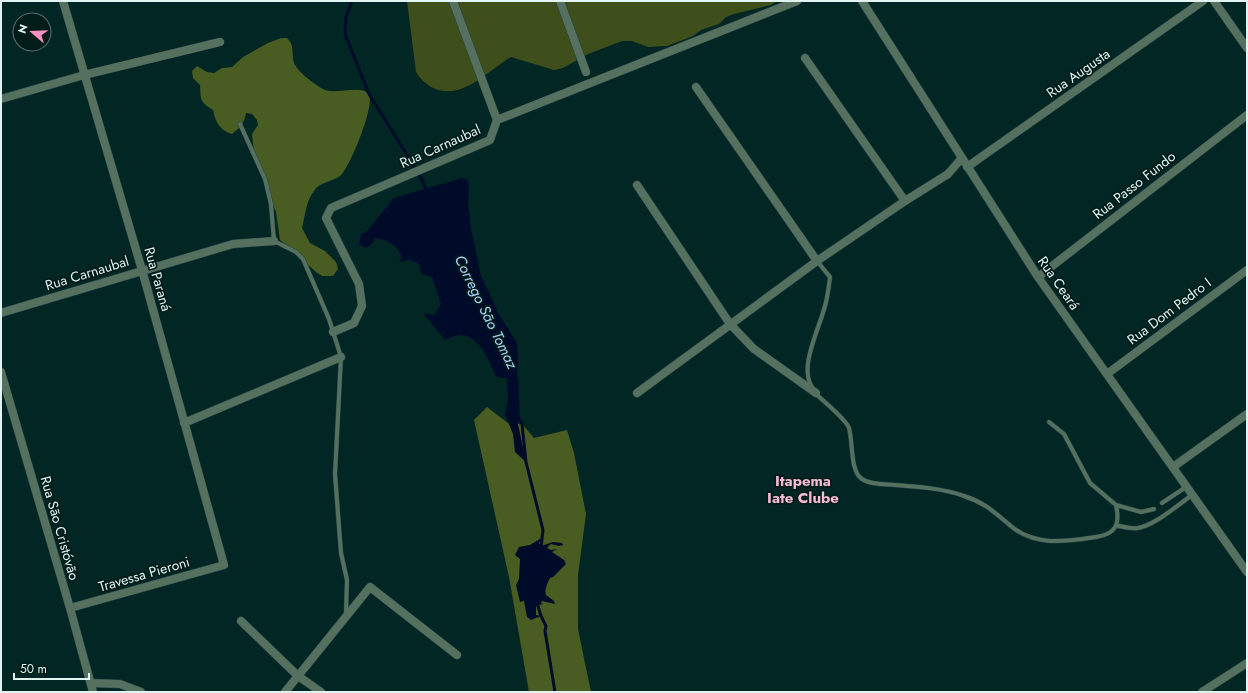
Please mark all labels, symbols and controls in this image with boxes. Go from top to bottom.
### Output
north arrow [12,12,52,52]
text: N [14,22,32,35]
street label: Rua Augusta [1042,44,1114,102]
street label: Rua Carnaubal [396,119,484,173]
street label: Rua Passo Fundo [1088,146,1180,224]
street label: Rua Paraná [139,245,177,313]
street label: Rua Carnaubal [43,251,131,295]
water label: Corrego São Tomaz [449,251,524,374]
street label: Rua Ceará [1033,252,1085,314]
street label: Rua Dom Pedro I [1123,273,1215,349]
district label: Itapema Iate Clube [767,470,839,509]
street label: Rua São Cristóvão [36,474,85,583]
street label: Travessa Pieroni [96,551,192,597]
scale bar [14,655,89,681]
text: 50 m [20,660,47,678]

